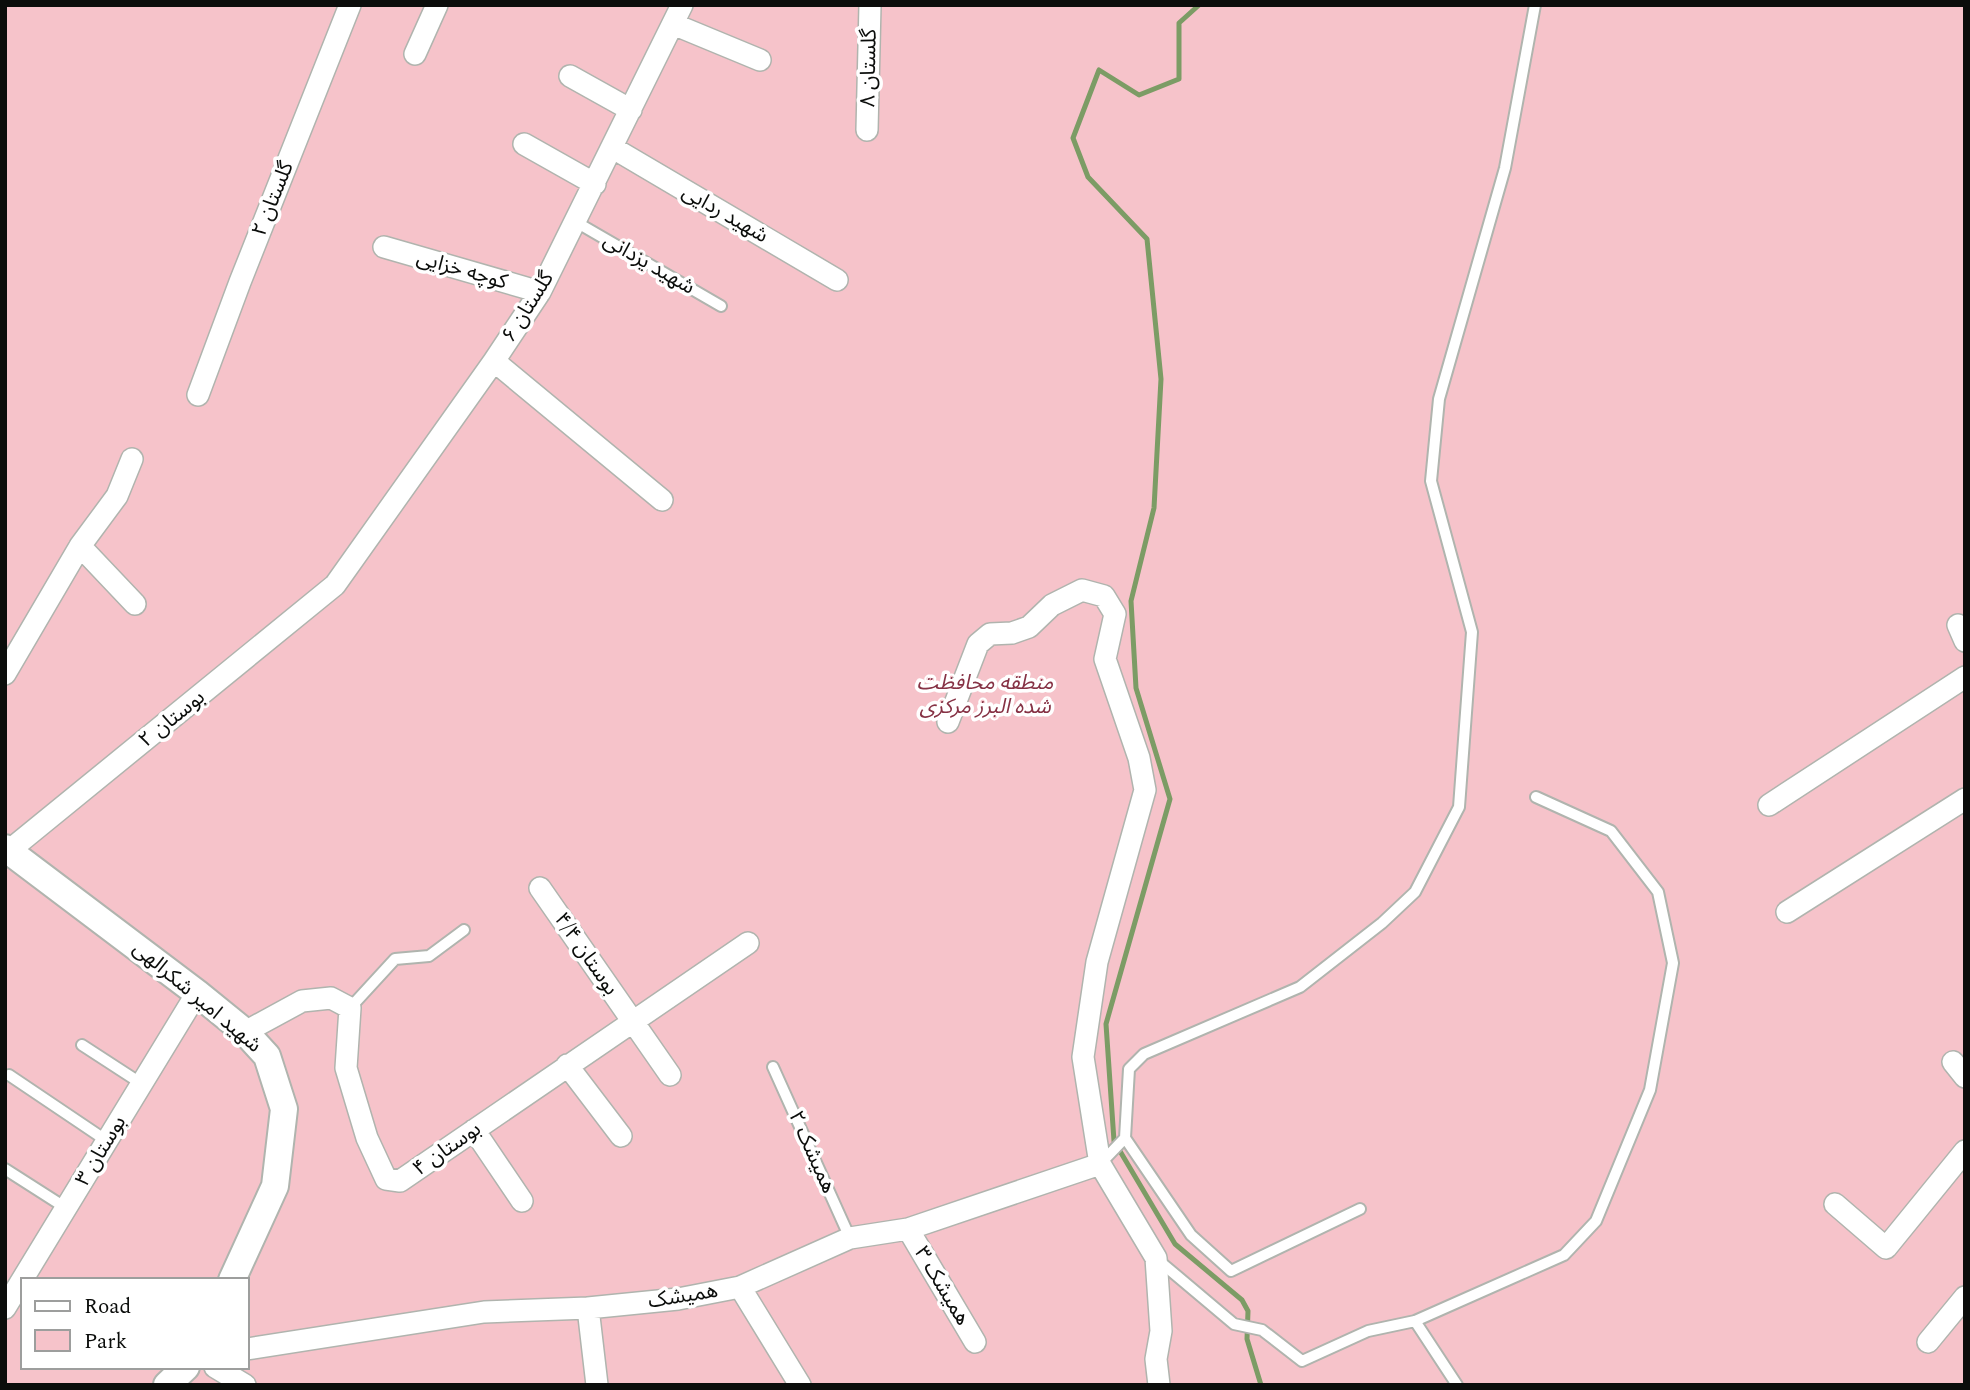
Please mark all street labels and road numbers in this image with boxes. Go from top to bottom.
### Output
street label: گلستان ۸ [852,28,886,107]
street label: گلستان ۲ [243,156,303,241]
street label: شهید ردایی [676,176,774,252]
street label: شهید یزدانی [597,225,701,303]
street label: کوچه خزایی [413,242,512,298]
street label: گلستان ۶ [494,265,563,349]
street label: بوستان ۲ [132,682,212,756]
street label: بوستان ۴/۴ [546,906,626,1002]
street label: شهید امیر شکرالهی [125,933,269,1061]
street label: همیشک ۲ [780,1105,844,1199]
street label: بوستان ۳ [67,1109,135,1193]
street label: بوستان ۴ [406,1114,488,1184]
street label: همیشک ۳ [906,1240,978,1332]
street label: همیشک [646,1275,720,1317]

